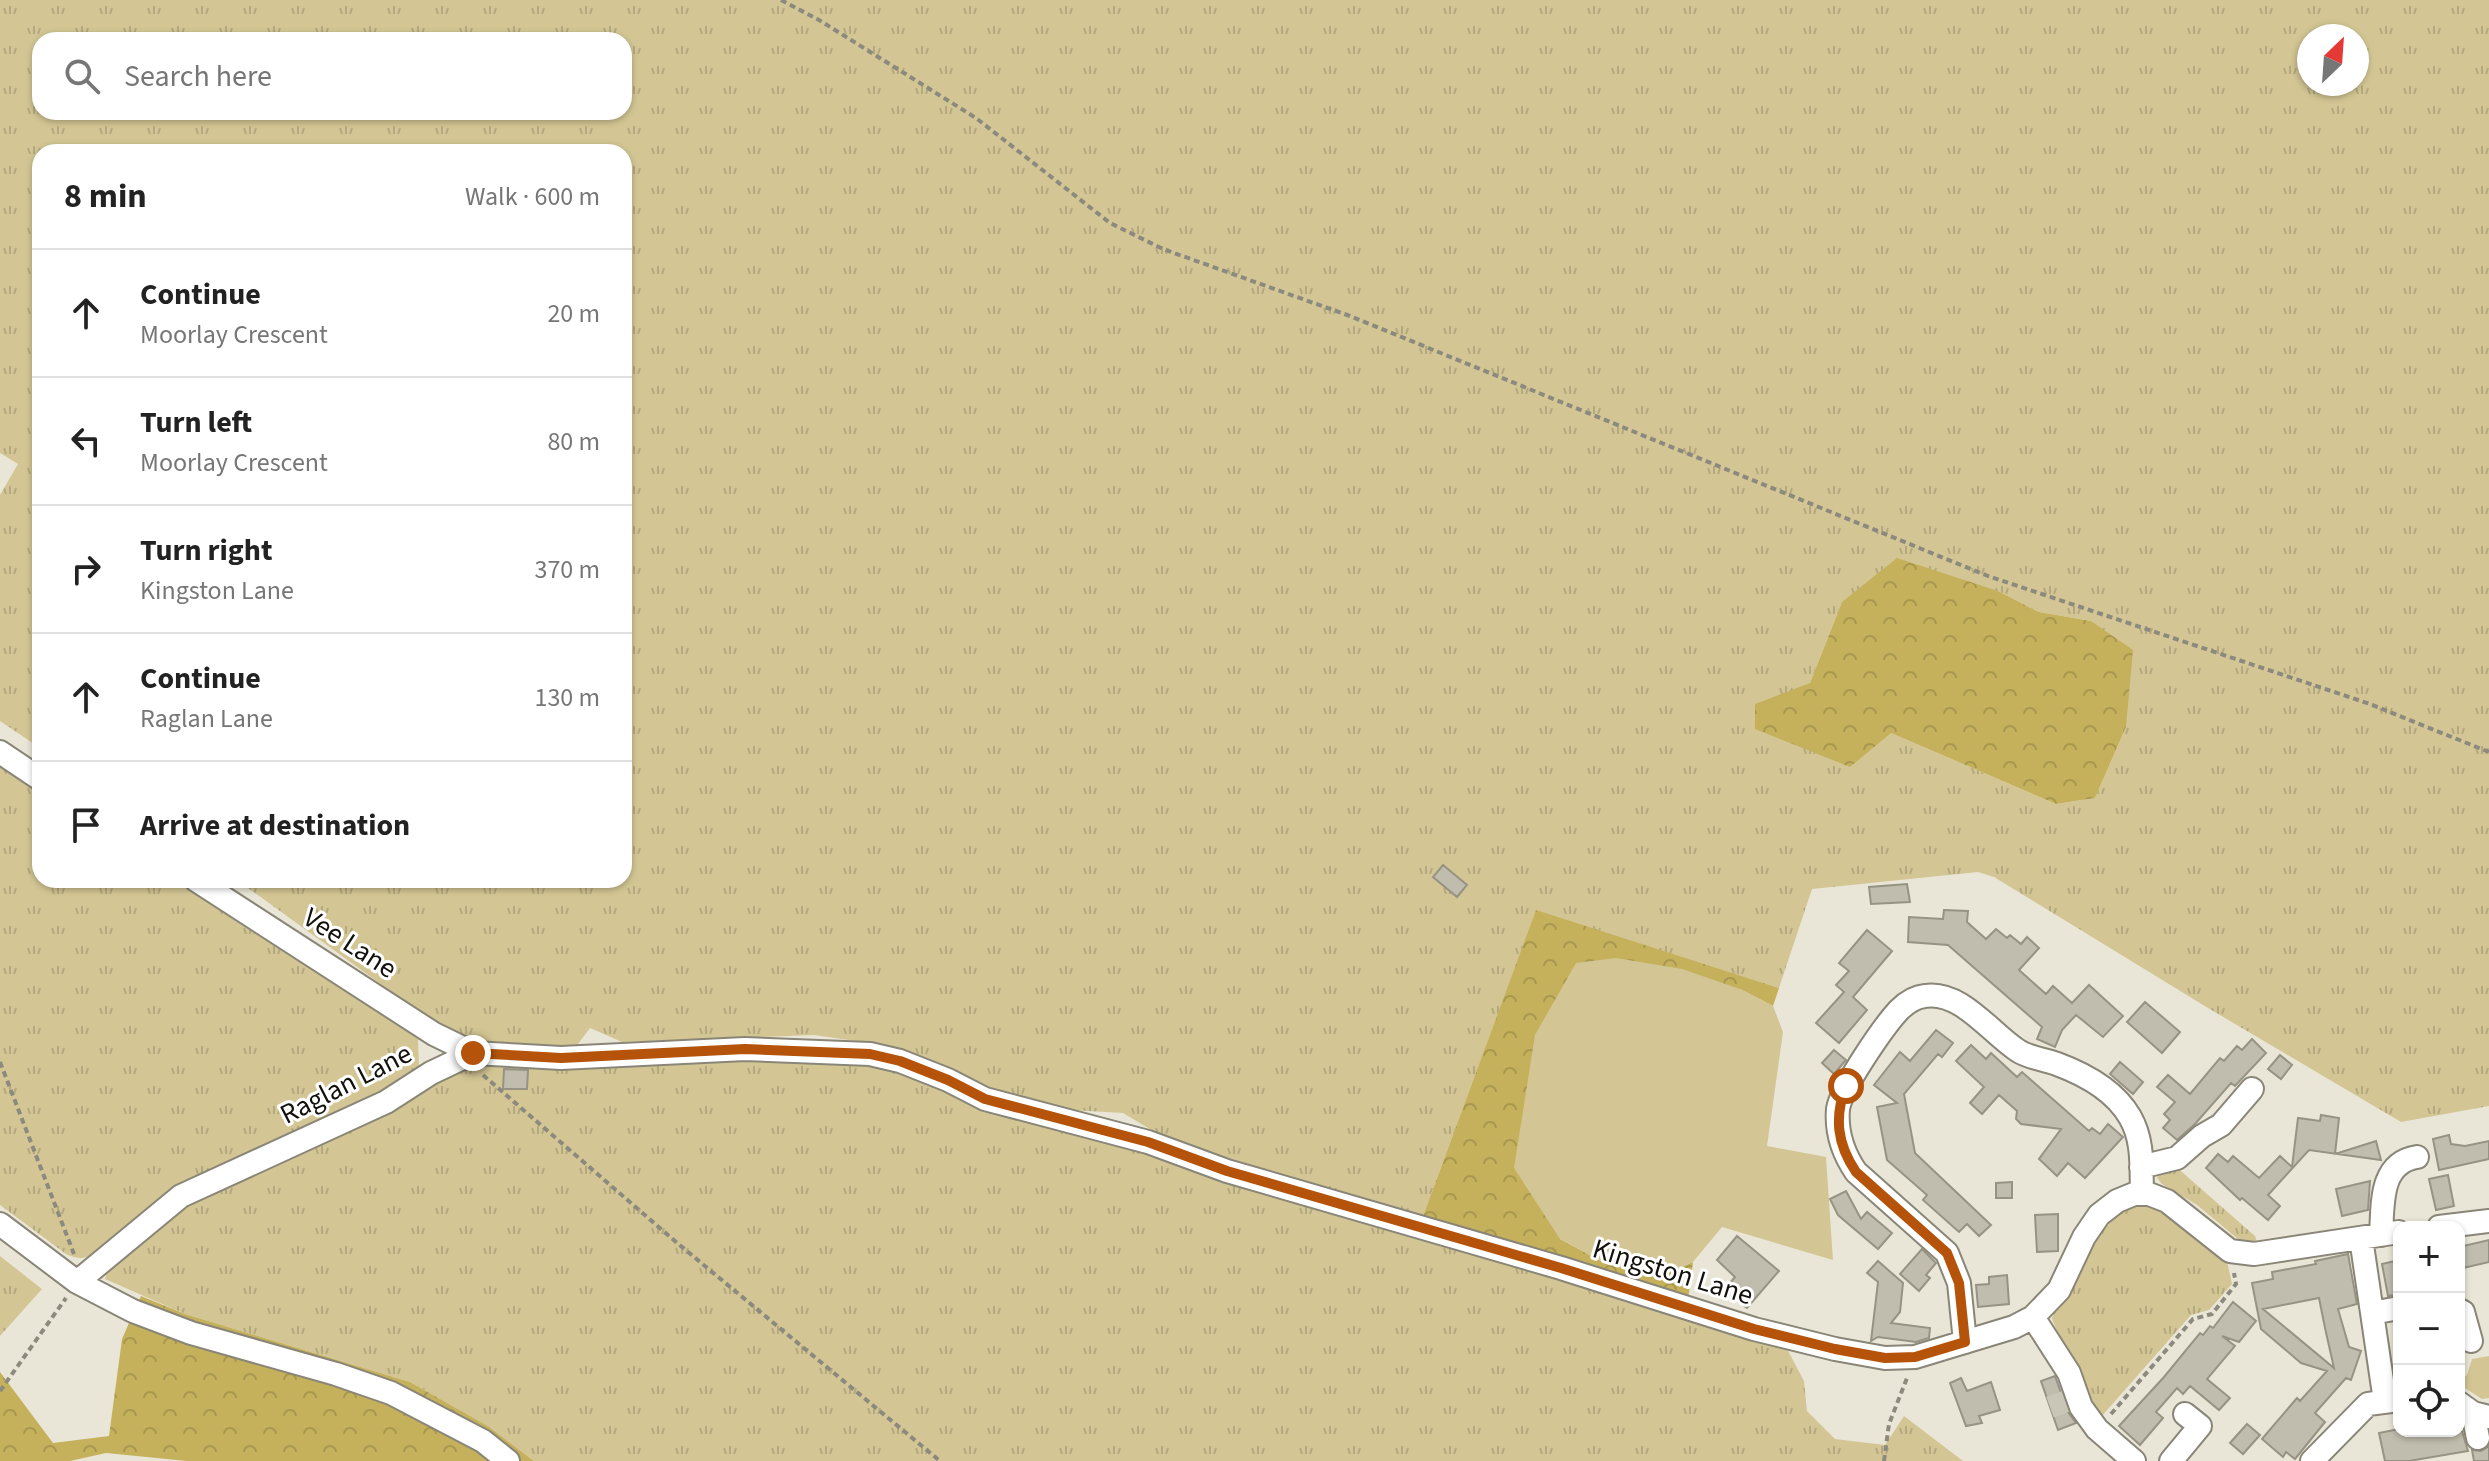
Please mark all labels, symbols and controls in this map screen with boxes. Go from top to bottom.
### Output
north arrow [2297,24,2369,96]
search box [32,32,632,120]
icon: search [60,54,104,98]
text: Search here [124,55,272,98]
text: 8 min [64,172,147,221]
text: Walk · 600 m [465,178,600,215]
text: Continue [140,273,261,316]
icon: ahead [64,291,108,335]
text: 20 m [547,295,600,332]
text: Moorlay Crescent [140,316,328,353]
text: Turn left [140,401,252,444]
icon: left [64,419,108,463]
text: 80 m [547,423,600,460]
text: Moorlay Crescent [140,444,328,481]
text: Turn right [140,529,272,572]
icon: right [64,547,108,591]
text: 370 m [534,551,600,588]
text: Kingston Lane [140,572,294,609]
text: Continue [140,657,261,700]
icon: ahead [64,675,108,719]
text: 130 m [534,679,600,716]
text: Raglan Lane [140,700,273,737]
icon: arrive [64,803,108,847]
text: Arrive at destination [140,804,410,847]
street label: Vee Lane [295,898,405,988]
street label: Raglan Lane [273,1034,419,1134]
route end [455,1035,491,1071]
route start [1828,1068,1864,1104]
map controls [2393,1221,2465,1437]
button: + [2393,1221,2465,1293]
street label: Kingston Lane [1588,1229,1758,1315]
button: − [2393,1293,2465,1365]
button: locate [2393,1365,2465,1437]

